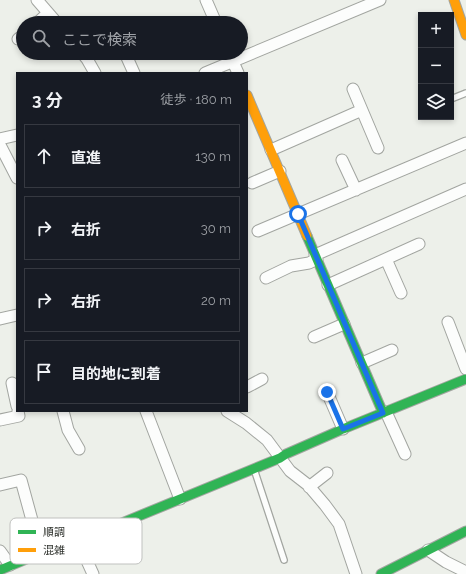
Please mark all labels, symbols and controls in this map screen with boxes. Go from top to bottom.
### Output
map controls [418,12,454,120]
button: + [418,12,454,48]
search box [16,16,248,60]
icon: search [30,27,52,49]
text: ここで検索 [62,31,137,49]
button: − [418,48,454,84]
button: layers [418,84,454,120]
text: 3 分 [32,90,63,110]
text: 徒歩 · 180 m [160,92,232,107]
icon: ahead [33,145,55,167]
text: 直進 [71,149,101,167]
text: 130 m [195,149,231,164]
route start [289,205,307,223]
icon: right [33,217,55,239]
text: 右折 [71,221,101,239]
text: 30 m [201,221,231,236]
icon: right [33,289,55,311]
text: 右折 [71,293,101,311]
text: 20 m [201,293,231,308]
icon: arrive [33,361,55,383]
text: 目的地に到着 [71,365,161,383]
route end [318,383,336,401]
legend [10,518,142,564]
text: 順調 [43,526,65,539]
text: 混雑 [43,544,65,557]

